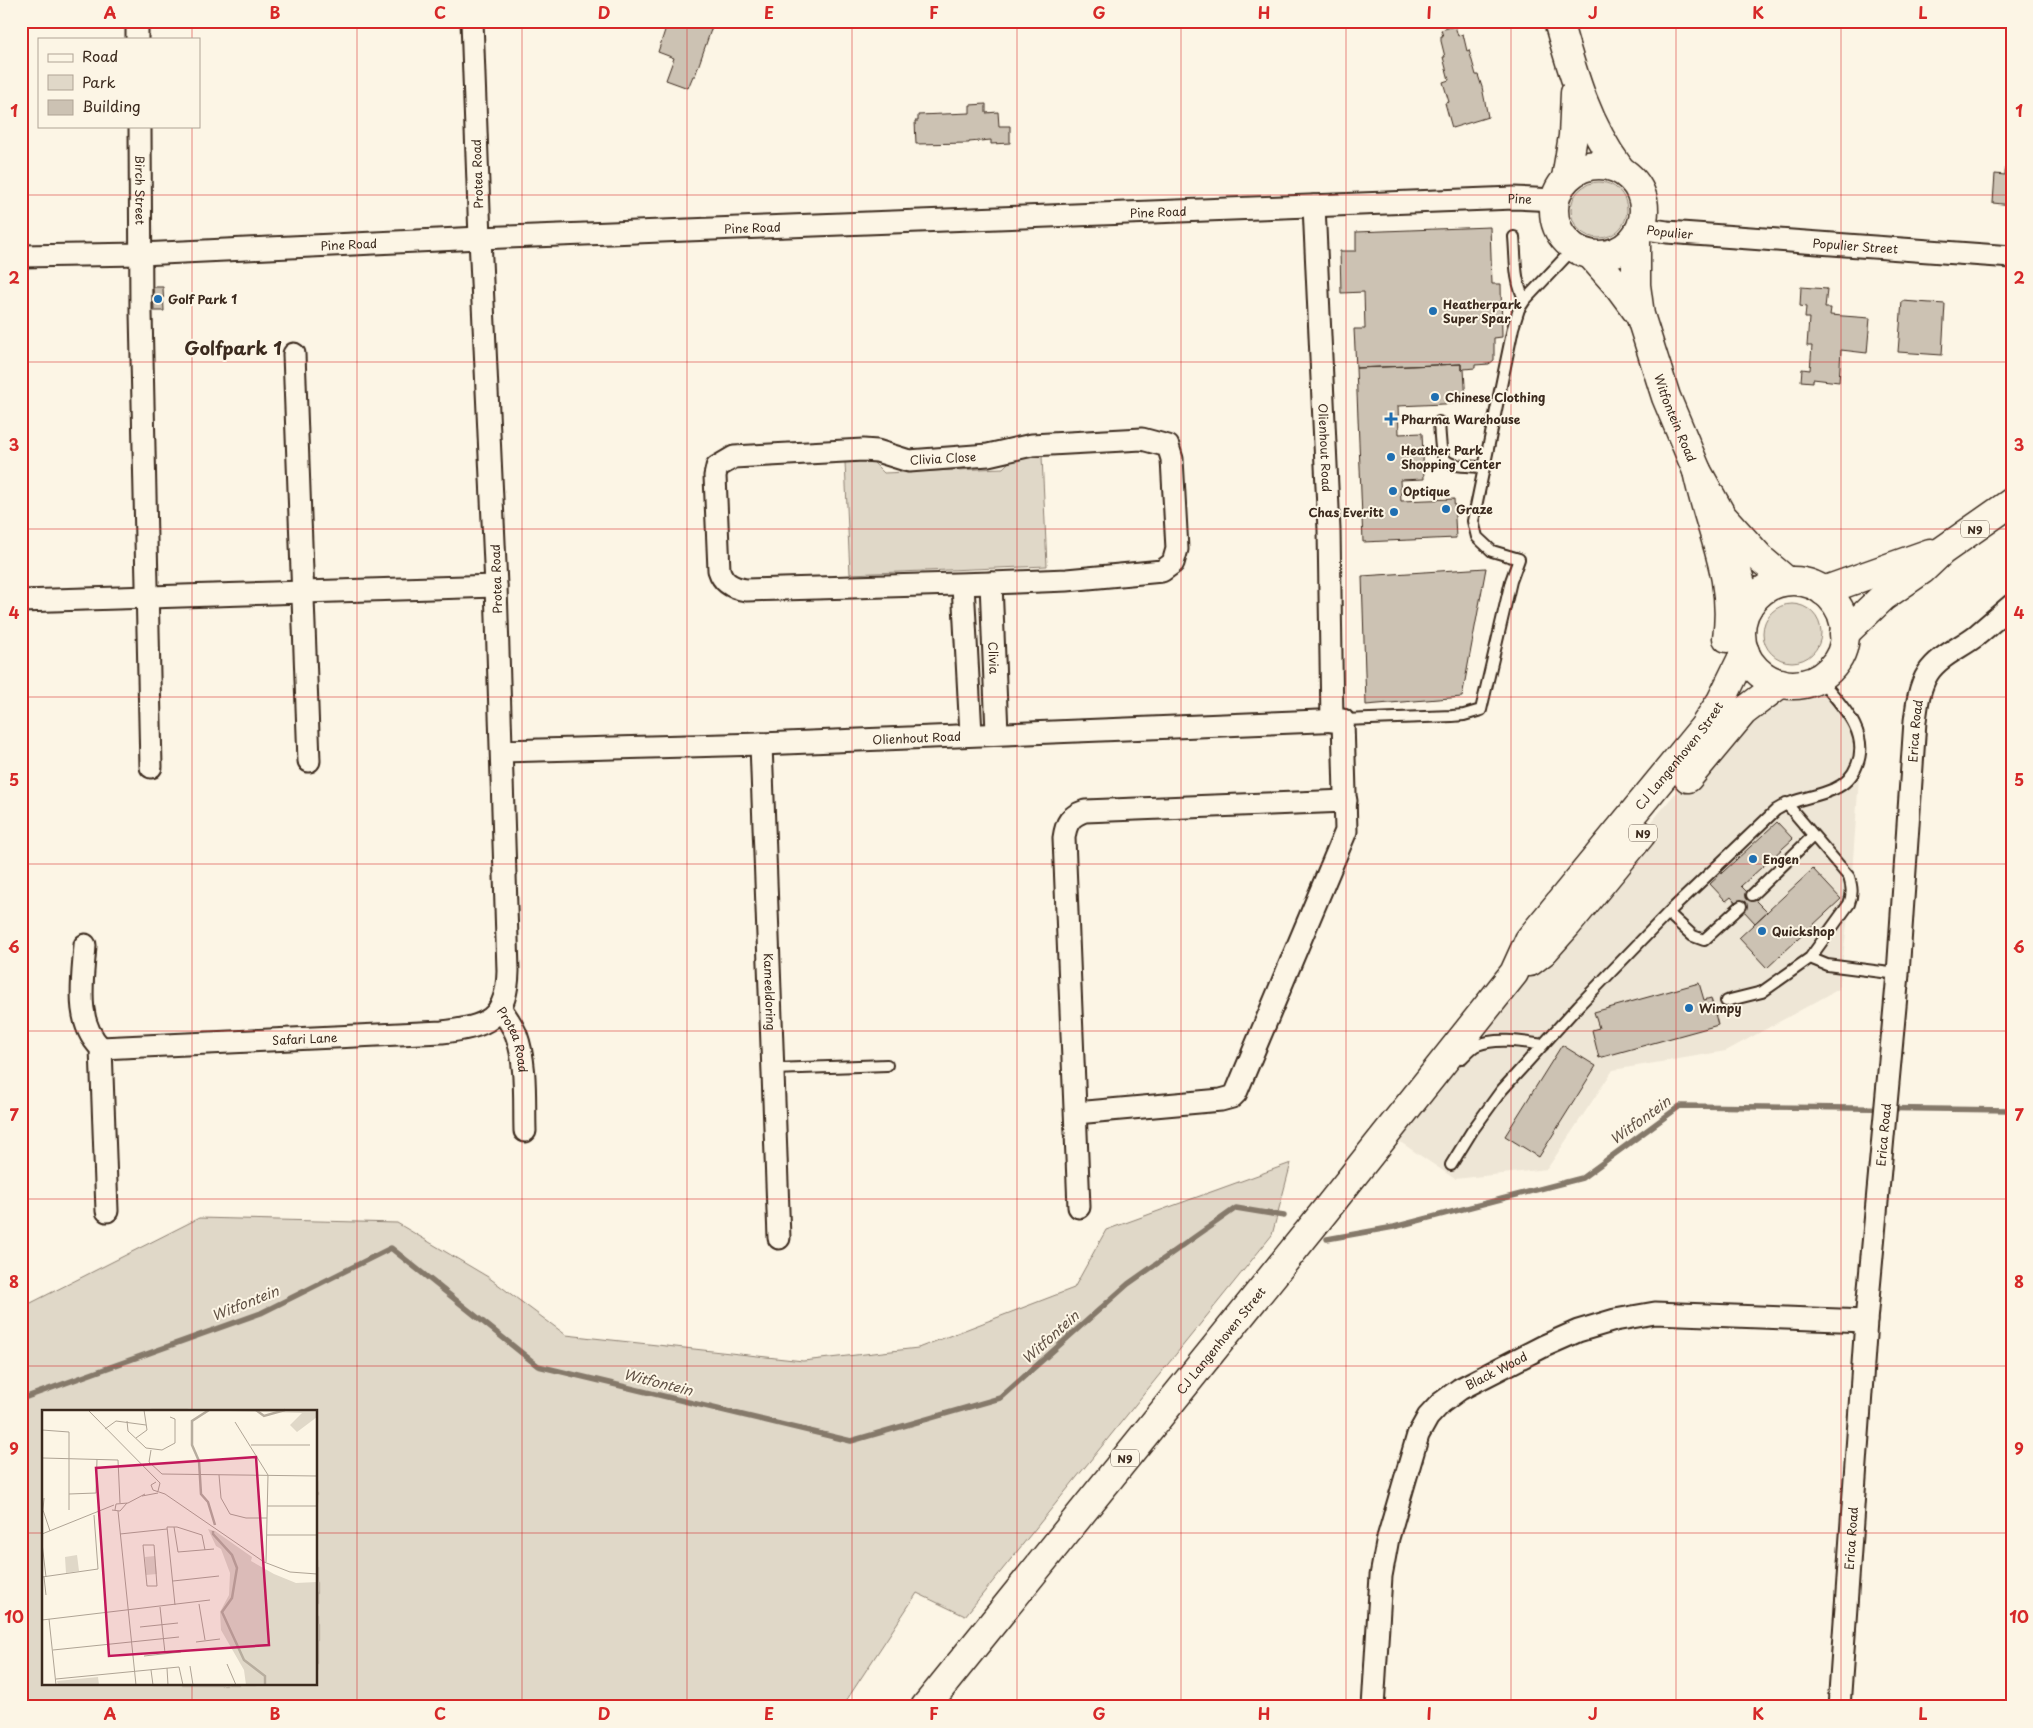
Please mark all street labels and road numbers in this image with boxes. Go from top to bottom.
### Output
street label: Protea Road [467,139,487,209]
street label: Birch Street [131,155,150,225]
street label: Pine [1507,189,1533,208]
street label: Pine Road [1129,202,1187,222]
street label: Pine Road [724,217,781,238]
street label: Populier [1645,220,1694,243]
street label: Pine Road [320,234,378,255]
street label: Populier Street [1812,234,1899,258]
street label: Witfontein Road [1650,371,1701,465]
street label: Olienhout Road [1314,403,1336,493]
street label: Clivia Close [909,447,977,469]
road number: N9 [1961,520,1989,538]
street label: Protea Road [486,544,506,614]
street label: Clivia [984,641,1004,675]
street label: CJ Langenhoven Street [1630,698,1727,814]
street label: Erica Road [1903,698,1927,763]
street label: Olienhout Road [872,727,962,748]
road number: N9 [1629,824,1657,841]
street label: Kameeldoring [760,953,780,1031]
street label: Protea Road [493,1003,533,1073]
street label: Safari Lane [272,1028,338,1049]
street label: Erica Road [1871,1102,1895,1167]
street label: CJ Langenhoven Street [1172,1283,1270,1398]
street label: Black Wood [1462,1347,1530,1394]
road number: N9 [1111,1450,1139,1466]
street label: Erica Road [1840,1506,1862,1571]

